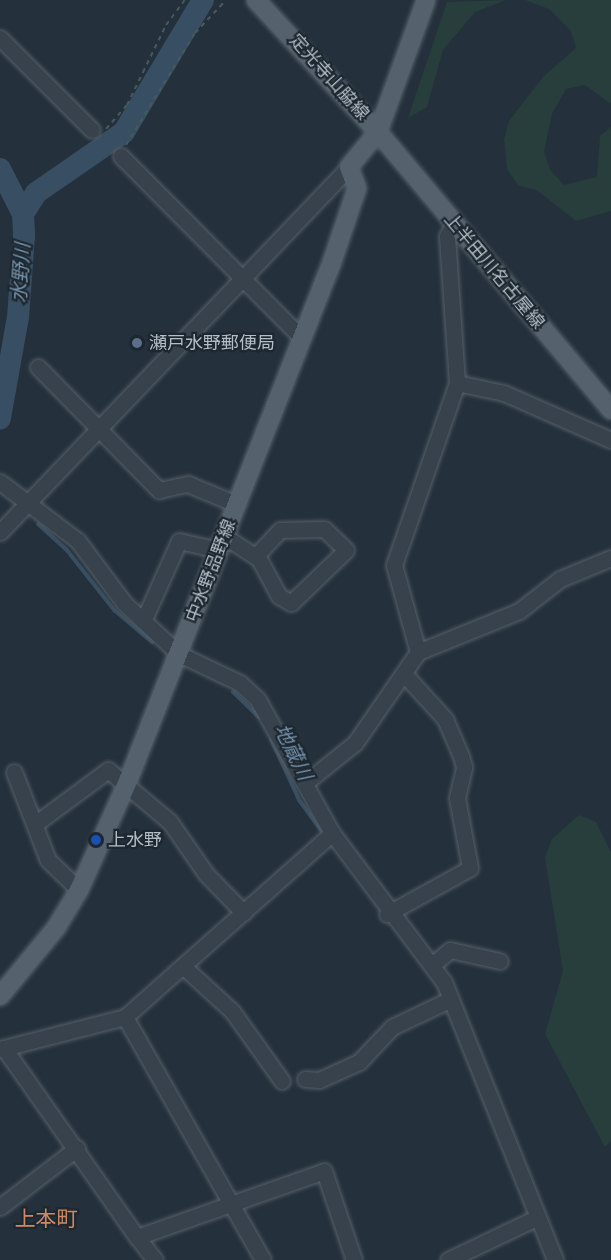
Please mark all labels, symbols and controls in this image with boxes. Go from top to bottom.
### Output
street label: 定光寺山脇線 [285,30,373,124]
street label: 上半田川名古屋線 [439,209,549,333]
water label: 水野川 [7,242,35,304]
place label: 瀬戸水野郵便局 [149,332,275,354]
marker: 瀬戸水野郵便局 [130,336,144,350]
street label: 中水野品野線 [182,517,240,625]
water label: 地蔵川 [269,720,317,784]
place label: 上水野 [108,829,162,851]
marker: 上水野 [89,833,103,847]
district label: 上本町 [15,1206,77,1232]

